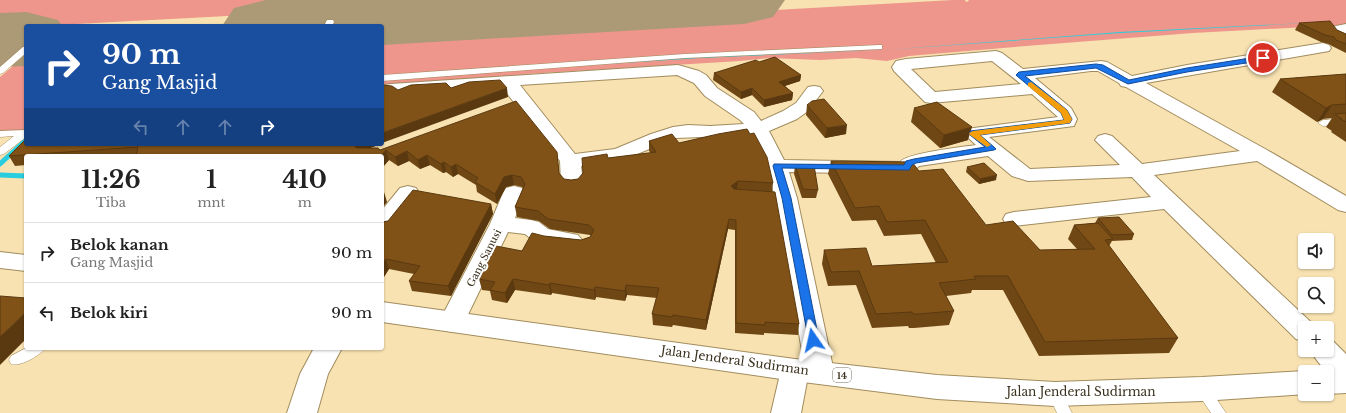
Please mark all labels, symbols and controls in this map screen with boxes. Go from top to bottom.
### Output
text: 90 m [102,37,180,72]
icon: right [36,40,88,92]
pin [1246,41,1280,75]
icon: arrive [1252,47,1274,69]
text: Gang Masjid [102,72,217,94]
icon: left [130,116,152,138]
icon: ahead [172,116,194,138]
icon: ahead [214,116,236,138]
icon: right [256,116,278,138]
text: 11:26 [81,165,141,194]
text: 1 [206,165,217,194]
text: 410 [282,165,327,194]
text: Tiba [96,194,126,211]
text: mnt [198,194,225,211]
text: m [298,194,312,211]
street label: Gang Sanusi [464,226,504,289]
map controls [1298,233,1334,401]
button: sound [1298,233,1334,269]
text: Belok kanan [70,235,169,254]
icon: right [36,242,58,264]
text: 90 m [331,243,372,262]
text: Gang Masjid [70,254,153,271]
button: search [1298,277,1334,313]
icon: left [36,302,58,324]
text: Belok kiri [70,303,148,322]
text: 90 m [331,303,372,322]
position arrow [792,319,834,361]
button: + [1298,321,1334,357]
street label: Jalan Jenderal Sudirman [658,342,810,378]
button: − [1298,365,1334,401]
road number: 14 [833,368,851,382]
street label: Jalan Jenderal Sudirman [1005,384,1156,399]

